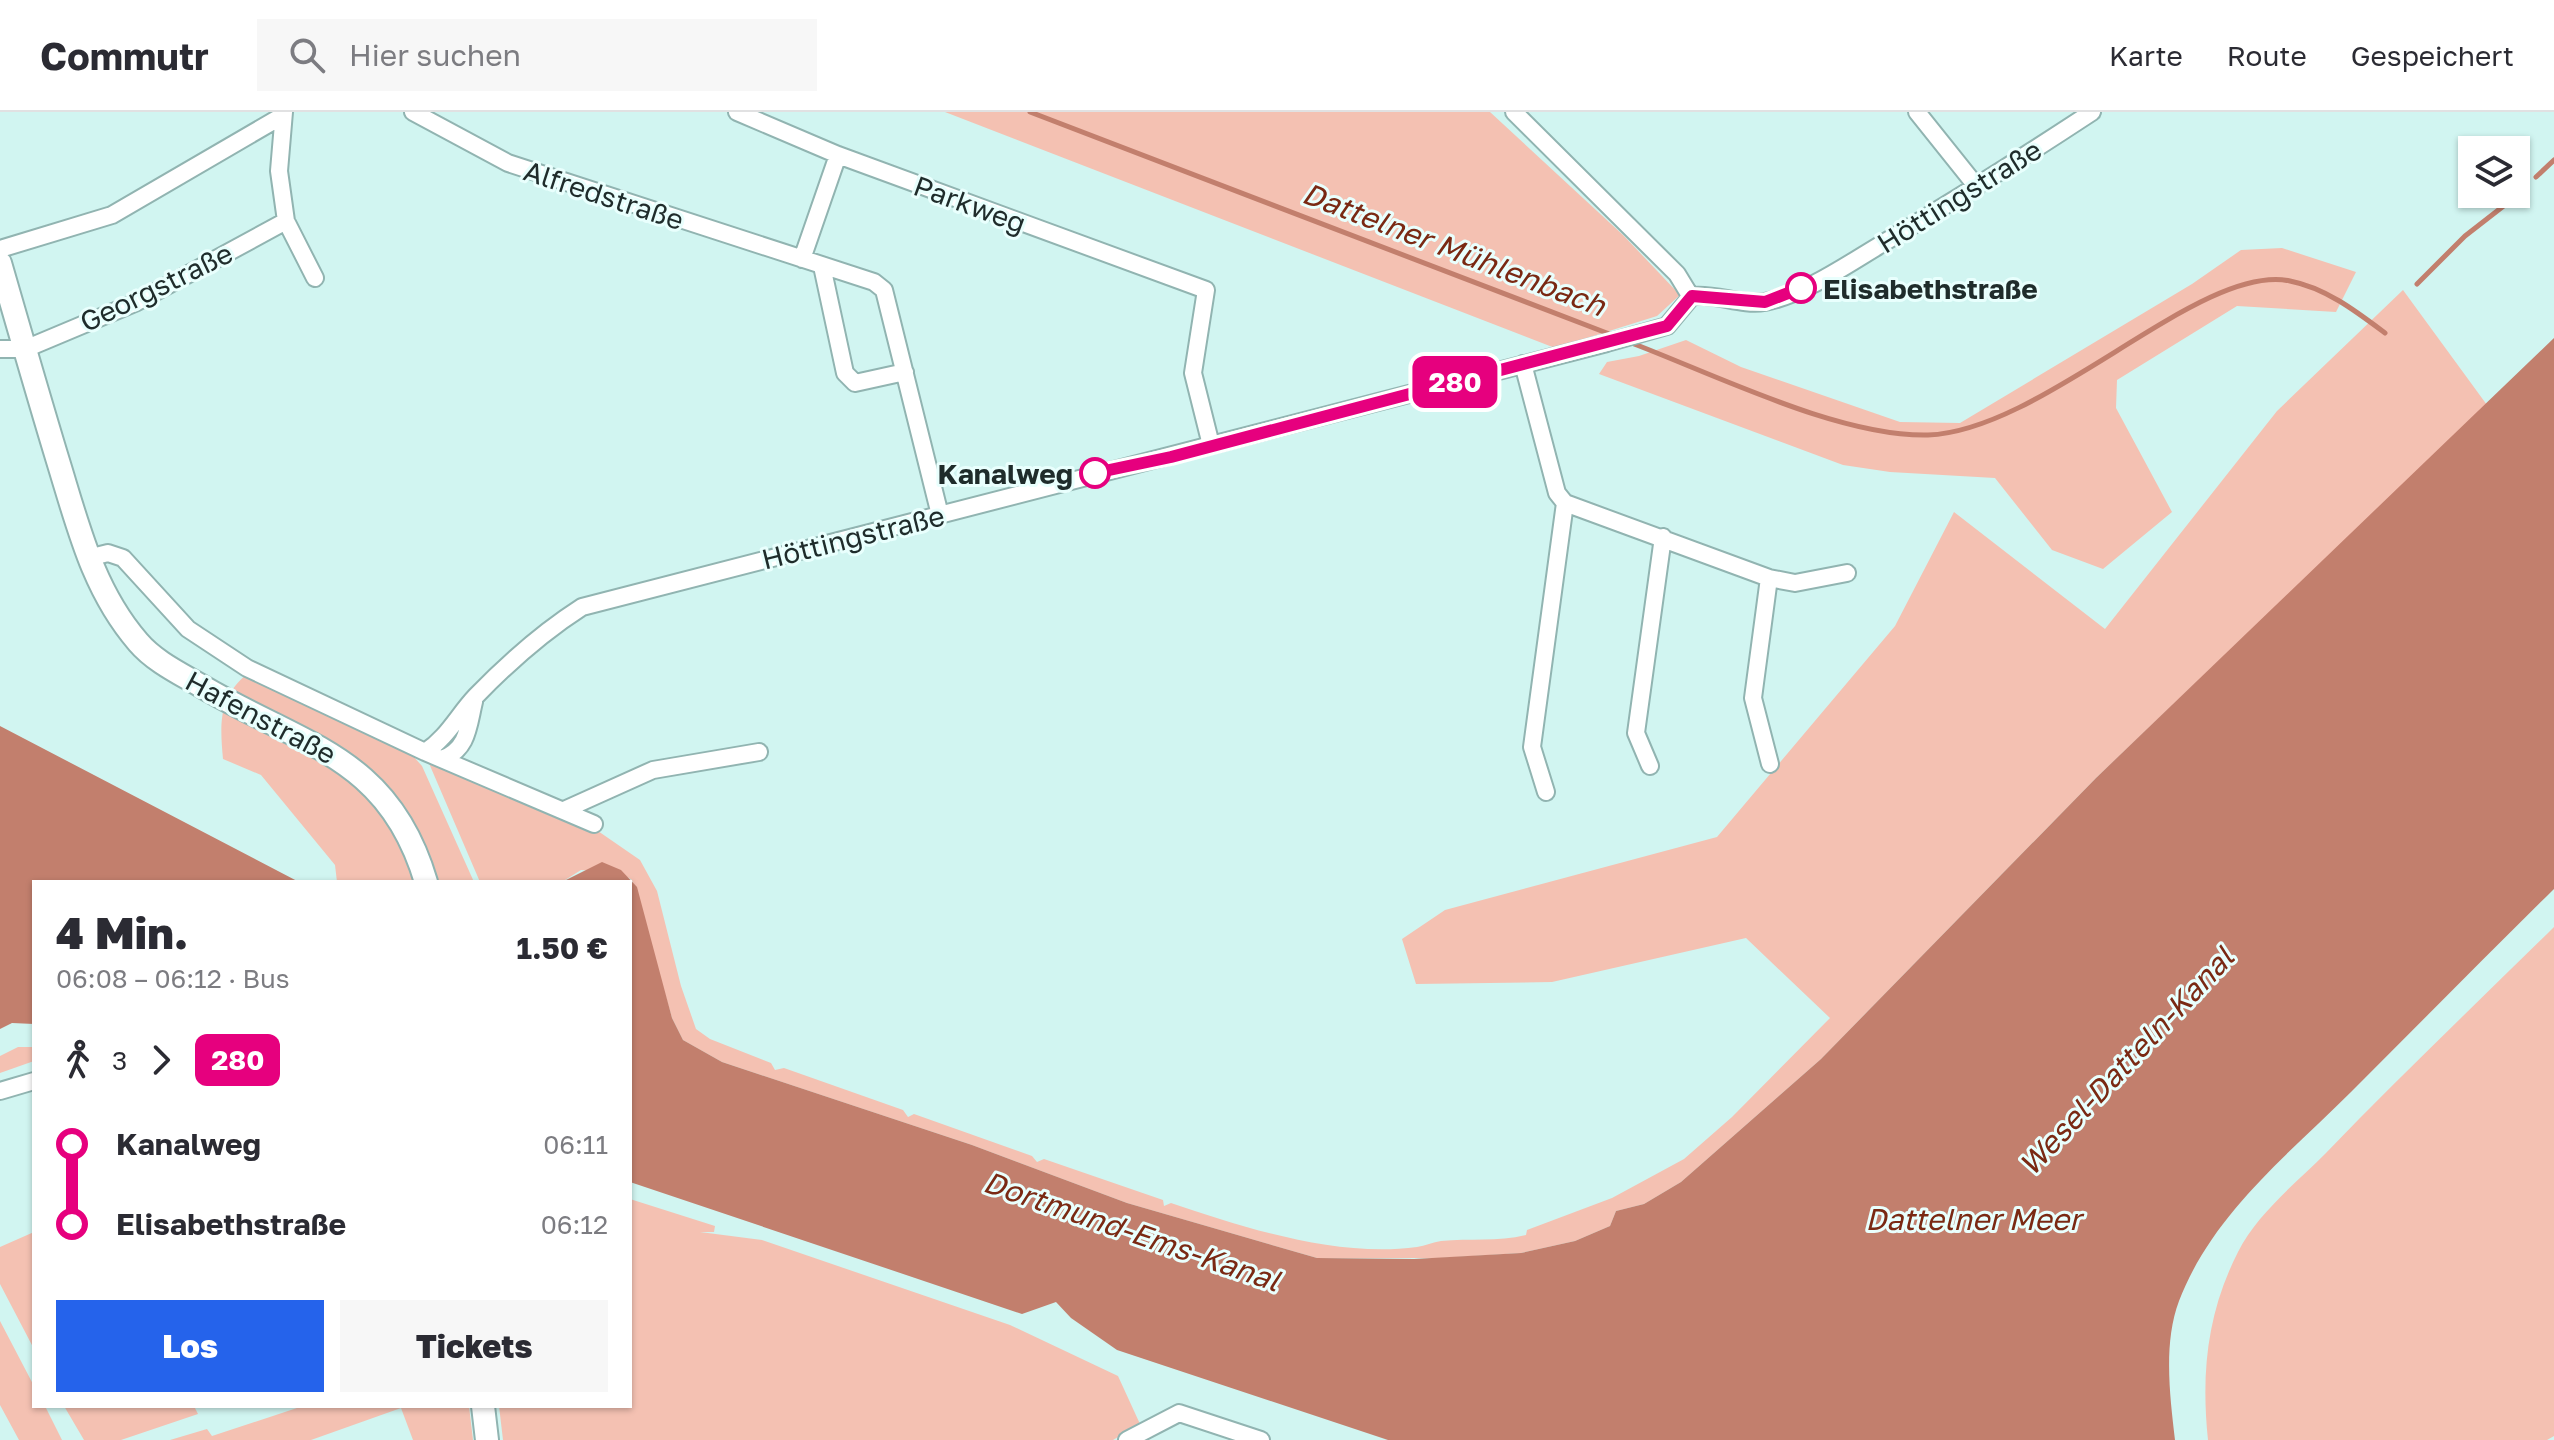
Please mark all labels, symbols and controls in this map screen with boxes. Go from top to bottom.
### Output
search box [257,19,817,91]
text: Commutr [40,33,209,78]
icon: search [285,33,329,77]
text: Hier suchen [349,37,521,73]
text: Karte [2109,39,2183,72]
text: Route [2227,39,2307,72]
text: Gespeichert [2351,39,2514,72]
street label: Höttingstraße [1871,132,2047,260]
map controls [2458,136,2530,208]
button: layers [2458,136,2530,208]
street label: Alfredstraße [520,154,688,236]
street label: Parkweg [909,169,1031,239]
water label: Dattelner Mühlenbach [1298,175,1612,324]
street label: Georgstraße [74,236,238,338]
place label: Elisabethstraße [1823,272,2038,305]
marker: Elisabethstraße [1786,273,1816,303]
line badge: 280 [1409,356,1501,408]
text: 280 [1428,365,1482,398]
place label: Kanalweg [938,457,1073,490]
marker: Kanalweg [1080,458,1110,488]
street label: Höttingstraße [758,498,948,576]
street label: Hafenstraße [180,664,342,770]
text: 4 Min. [56,906,188,959]
text: 1.50 € [517,930,608,966]
water label: Wesel-Datteln-Kanal [2011,938,2242,1182]
text: 06:08 – 06:12 · Bus [56,963,289,994]
icon: walk [56,1038,100,1082]
icon: forward [139,1038,183,1082]
text: 280 [211,1043,264,1076]
text: 3 [112,1045,127,1076]
text: Kanalweg [116,1126,261,1162]
text: 06:11 [543,1129,608,1160]
water label: Dortmund-Ems-Kanal [979,1163,1286,1299]
water label: Dattelner Meer [1865,1201,2085,1237]
text: Elisabethstraße [116,1206,346,1242]
text: 06:12 [541,1209,608,1240]
button: Los [56,1300,324,1392]
button: Tickets [340,1300,608,1392]

